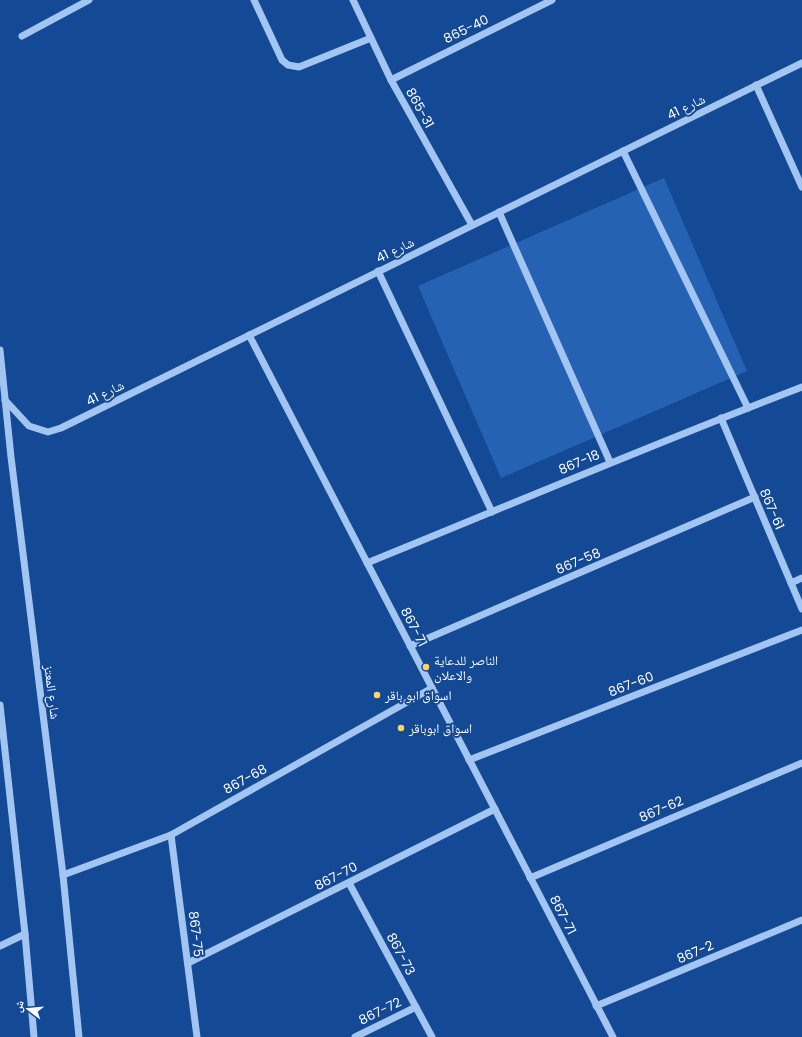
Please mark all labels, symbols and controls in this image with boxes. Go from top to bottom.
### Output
street label: 865-40 [440,10,492,48]
street label: 865-31 [401,84,439,132]
street label: شارع 41 [664,90,708,124]
street label: شارع 41 [373,233,417,267]
street label: شارع 41 [83,376,127,410]
street label: 867-18 [555,445,603,479]
street label: 867-61 [755,485,789,533]
street label: 867-58 [553,543,603,579]
street label: 867-71 [396,604,432,650]
place label: الناصر للدعاية والاعلان [434,651,498,685]
marker: الناصر للدعاية والاعلان [421,662,431,672]
street label: شارع المعتز [39,663,65,720]
street label: 867-60 [606,667,656,701]
place label: اسواق ابو باقر [384,686,452,705]
marker: اسواق ابو باقر [372,690,382,700]
place label: اسواق ابوباقر [408,719,472,738]
marker: اسواق ابوباقر [396,723,406,733]
street label: 867-68 [220,759,270,799]
street label: 867-62 [636,791,686,827]
street label: 867-70 [311,857,361,895]
street label: 867-71 [545,892,581,938]
street label: 867-75 [184,910,208,958]
street label: 867-73 [382,929,420,979]
street label: 867-2 [674,936,716,968]
north arrow [8,989,48,1029]
street label: 867-72 [355,993,405,1029]
text: ش [9,998,28,1014]

